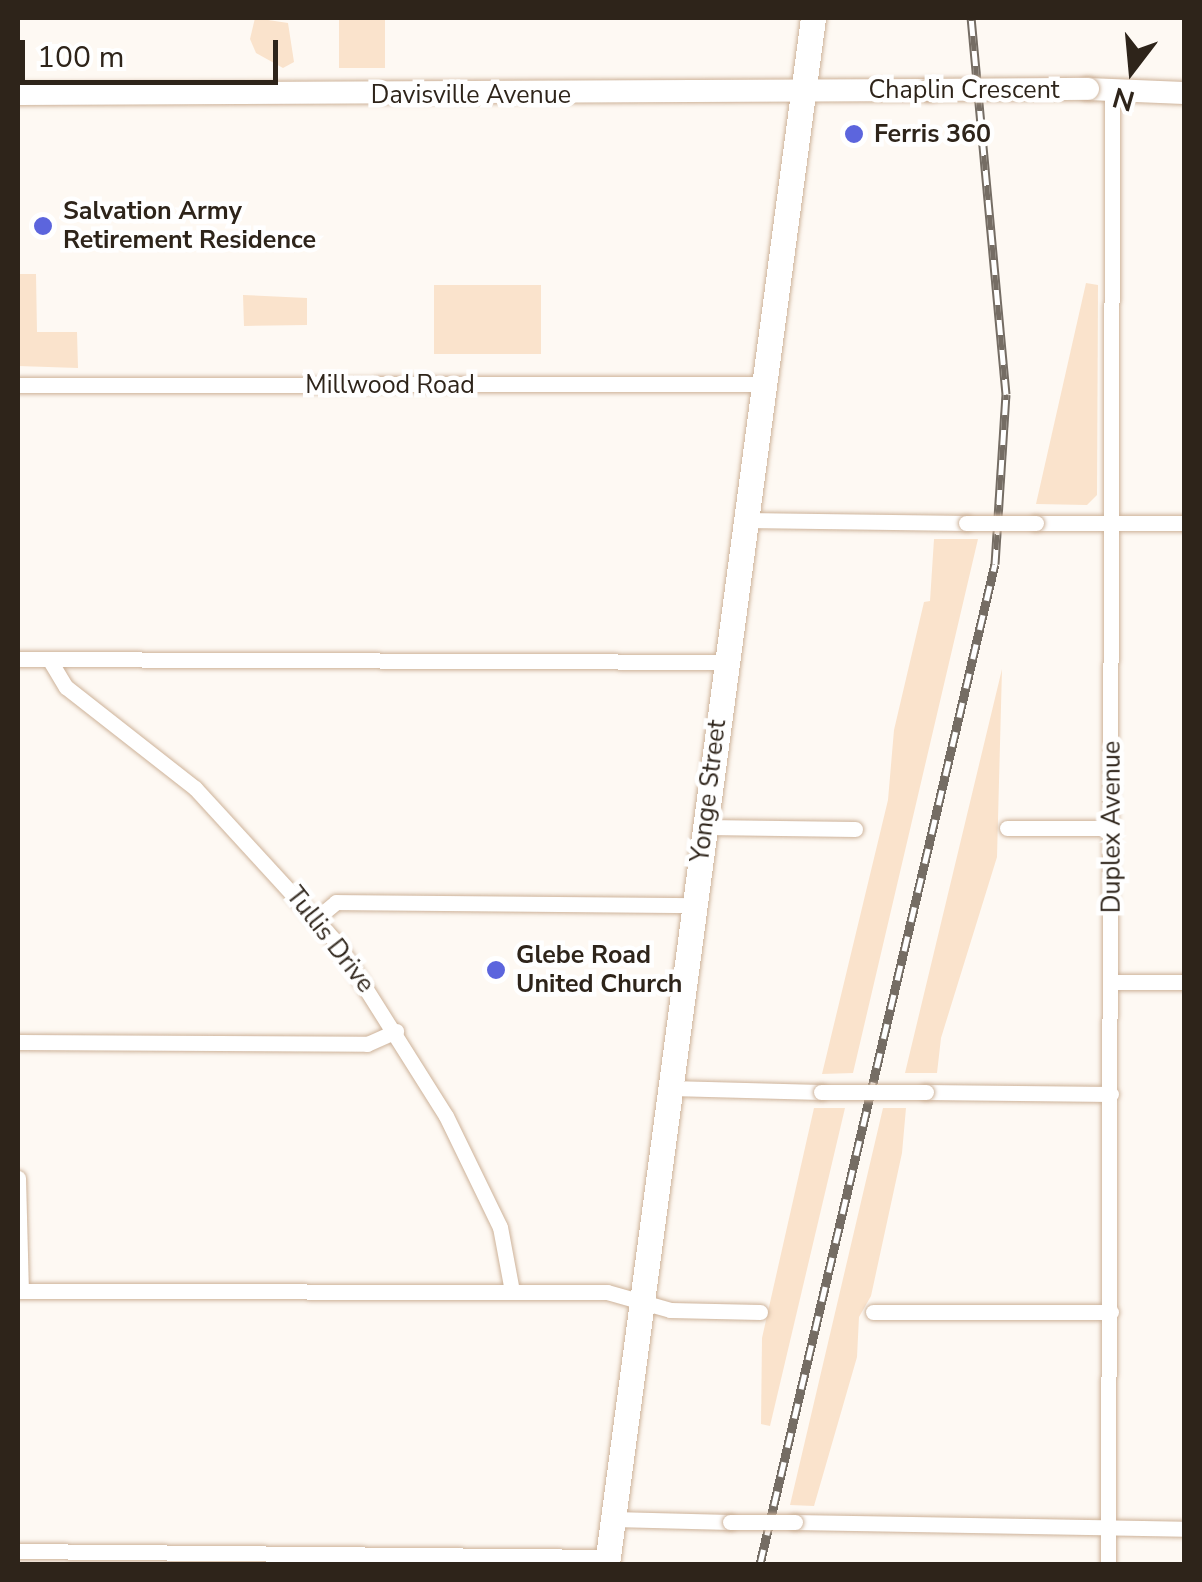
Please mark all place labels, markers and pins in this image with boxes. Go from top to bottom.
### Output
place label: Ferris 360 [874,119,991,149]
marker: Ferris 360 [843,123,865,145]
place label: Salvation Army Retirement Residence [63,197,316,256]
marker: Salvation Army Retirement Residence [32,215,54,237]
place label: Glebe Road United Church [516,941,682,1000]
marker: Glebe Road United Church [485,959,507,981]

